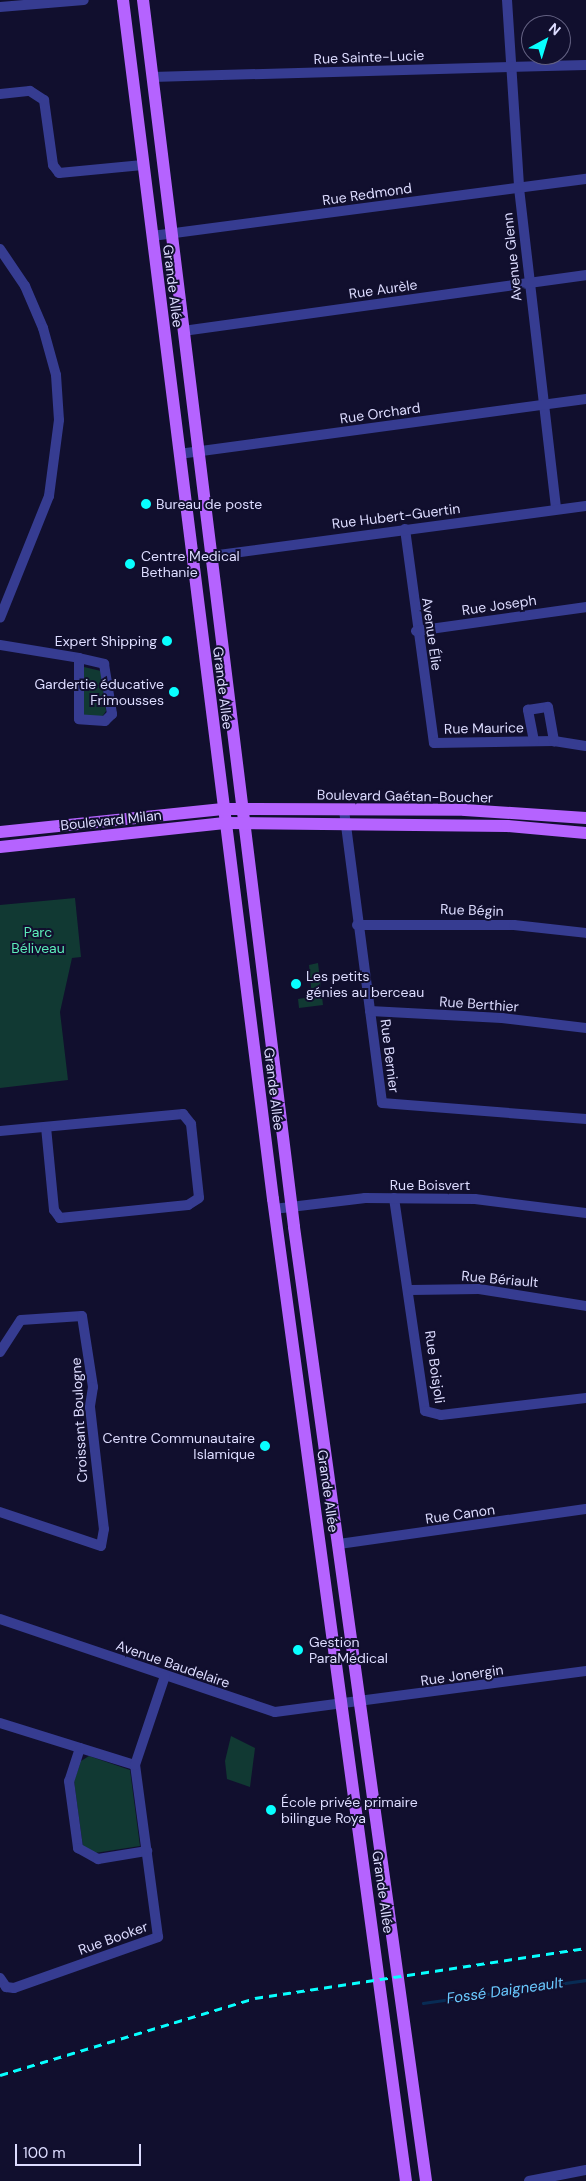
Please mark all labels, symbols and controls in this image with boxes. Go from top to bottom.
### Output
north arrow [521,15,571,65]
text: N [545,19,564,39]
street label: Rue Sainte-Lucie [313,47,425,67]
street label: Rue Redmond [321,179,413,209]
street label: Avenue Glenn [499,212,525,302]
street label: Grande Allée [160,244,186,328]
street label: Rue Aurèle [348,276,418,302]
street label: Rue Orchard [339,399,421,427]
place label: Bureau de poste [156,496,262,512]
marker: Bureau de poste [140,498,152,510]
street label: Rue Hubert-Guertin [331,500,461,532]
place label: Centre Medical Bethanie [141,548,240,580]
marker: Centre Medical Bethanie [123,557,137,571]
street label: Rue Joseph [461,591,537,619]
street label: Avenue Élie [419,596,445,672]
place label: Expert Shipping [55,633,157,649]
marker: Expert Shipping [161,635,173,647]
street label: Grande Allée [210,646,236,730]
place label: Gardertie éducative Frimousses [34,676,164,709]
marker: Gardertie éducative Frimousses [168,686,180,698]
street label: Rue Maurice [444,719,524,737]
street label: Boulevard Gaétan-Boucher [317,786,493,806]
street label: Boulevard Milan [60,806,162,834]
street label: Rue Bégin [440,900,504,920]
park label: Parc Béliveau [11,924,65,956]
place label: Les petits génies au berceau [306,968,424,1000]
marker: Les petits génies au berceau [290,978,302,990]
street label: Rue Berthier [439,993,519,1015]
street label: Rue Bernier [377,1018,403,1094]
street label: Grande Allée [261,1047,287,1131]
street label: Rue Boisvert [390,1177,470,1193]
street label: Rue Bériault [461,1267,539,1291]
street label: Rue Boisjoli [422,1330,448,1404]
street label: Croissant Boulogne [67,1357,91,1483]
place label: Centre Communautaire Islamique [103,1430,255,1462]
marker: Centre Communautaire Islamique [259,1440,271,1452]
street label: Grande Allée [314,1449,342,1533]
street label: Rue Canon [424,1501,496,1527]
place label: Gestion ParaMédical [309,1634,388,1666]
street label: Avenue Baudelaire [114,1637,232,1691]
marker: Gestion ParaMédical [291,1643,305,1657]
street label: Rue Jonergin [419,1661,505,1689]
place label: École privée primaire bilingue Roya [281,1794,418,1826]
marker: École privée primaire bilingue Roya [265,1804,277,1816]
street label: Grande Allée [369,1850,397,1934]
street label: Rue Booker [76,1918,150,1958]
water label: Fossé Daigneault [445,1974,565,2008]
scale bar [18,2134,144,2166]
text: 100 m [23,2143,66,2163]

